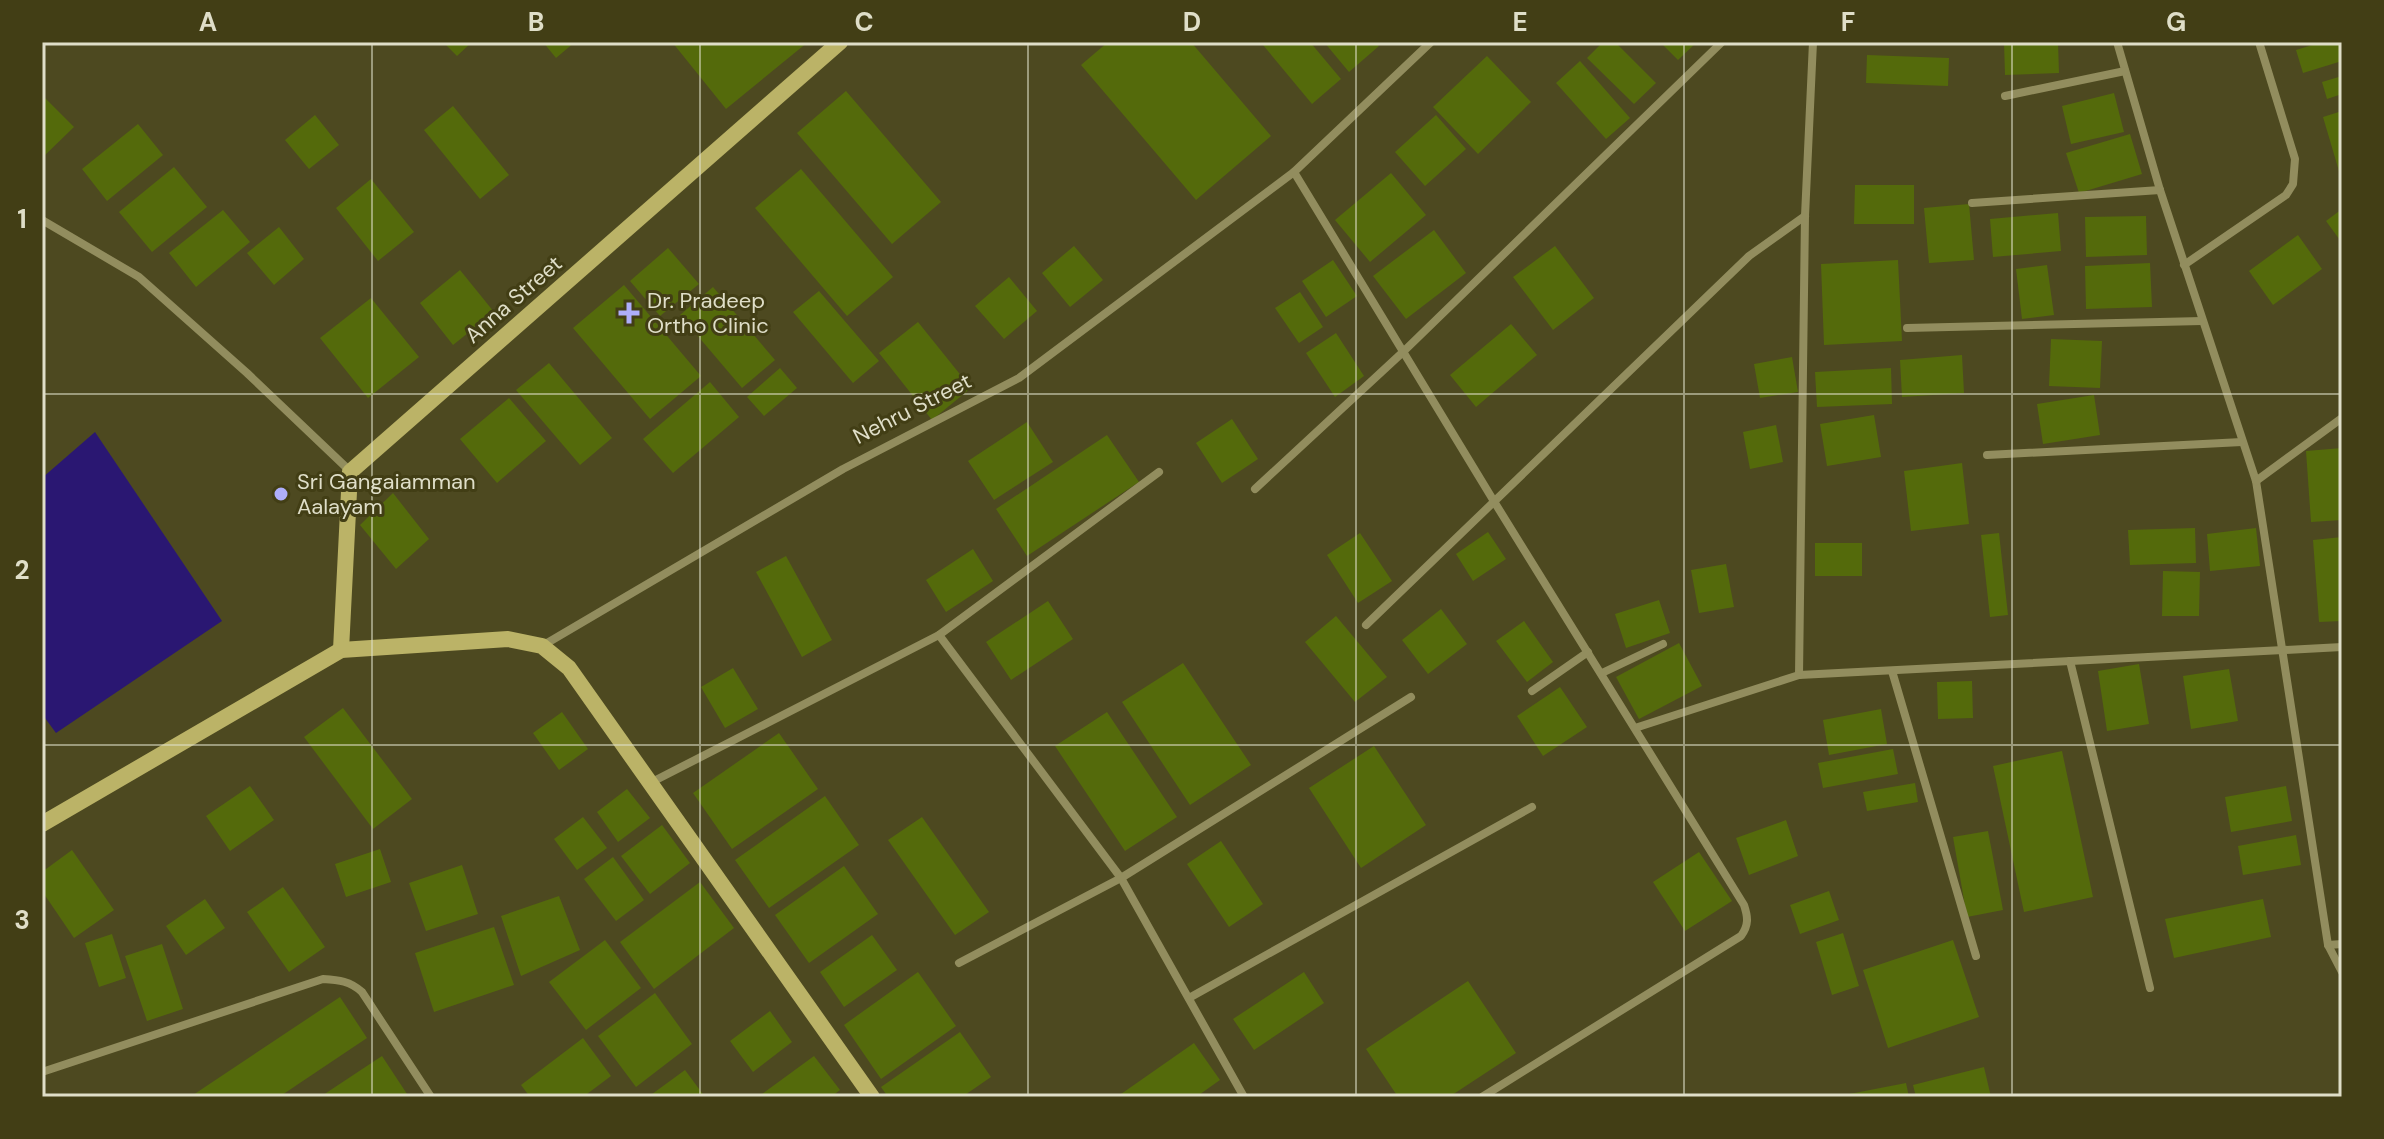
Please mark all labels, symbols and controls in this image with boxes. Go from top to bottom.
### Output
text: A [199,5,217,39]
text: B [528,5,544,39]
text: C [854,5,874,39]
text: D [1183,5,1201,39]
text: E [1512,5,1528,39]
text: F [1841,5,1855,39]
text: G [2166,5,2186,39]
text: 1 [17,202,27,236]
street label: Anna Street [459,249,568,350]
place label: Dr. Pradeep Ortho Clinic [647,286,769,340]
marker: Dr. Pradeep Ortho Clinic [618,302,640,324]
street label: Nehru Street [848,366,976,451]
place label: Sri Gangaiamman Aalayam [297,467,476,521]
marker: Sri Gangaiamman Aalayam [272,485,290,503]
text: 2 [14,553,30,587]
text: 3 [14,903,30,937]

